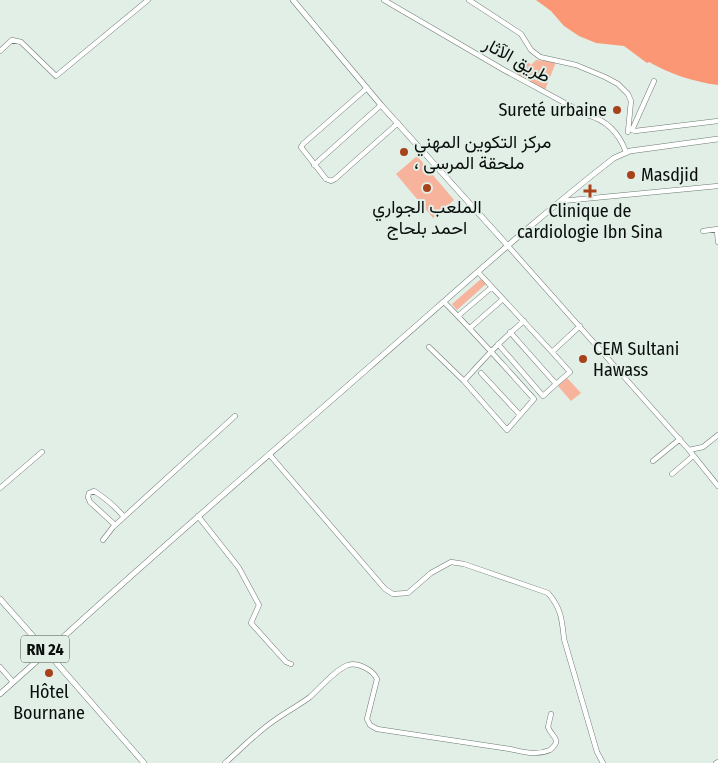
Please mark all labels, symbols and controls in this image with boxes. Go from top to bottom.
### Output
street label: طريق الآثار [479,32,555,87]
place label: Sureté urbaine [498,99,607,121]
marker: Sureté urbaine [611,104,623,116]
place label: مركز التكوين المهني ، ملحقة المرسى [414,131,551,174]
marker: مركز التكوين المهني ، ملحقة المرسى [398,146,410,158]
place label: Masdjid [641,164,699,186]
marker: Masdjid [625,169,637,181]
marker: الملعب الجواري احمد بلحاج [421,182,433,194]
marker: Clinique de cardiologie Ibn Sina [583,184,597,198]
place label: الملعب الجواري احمد بلحاج [372,196,482,240]
place label: Clinique de cardiologie Ibn Sina [517,200,663,243]
place label: CEM Sultani Hawass [593,338,679,381]
marker: CEM Sultani Hawass [577,353,589,365]
road number: RN 24 [21,636,69,662]
marker: Hôtel Bournane [43,667,55,679]
place label: Hôtel Bournane [13,681,85,724]

